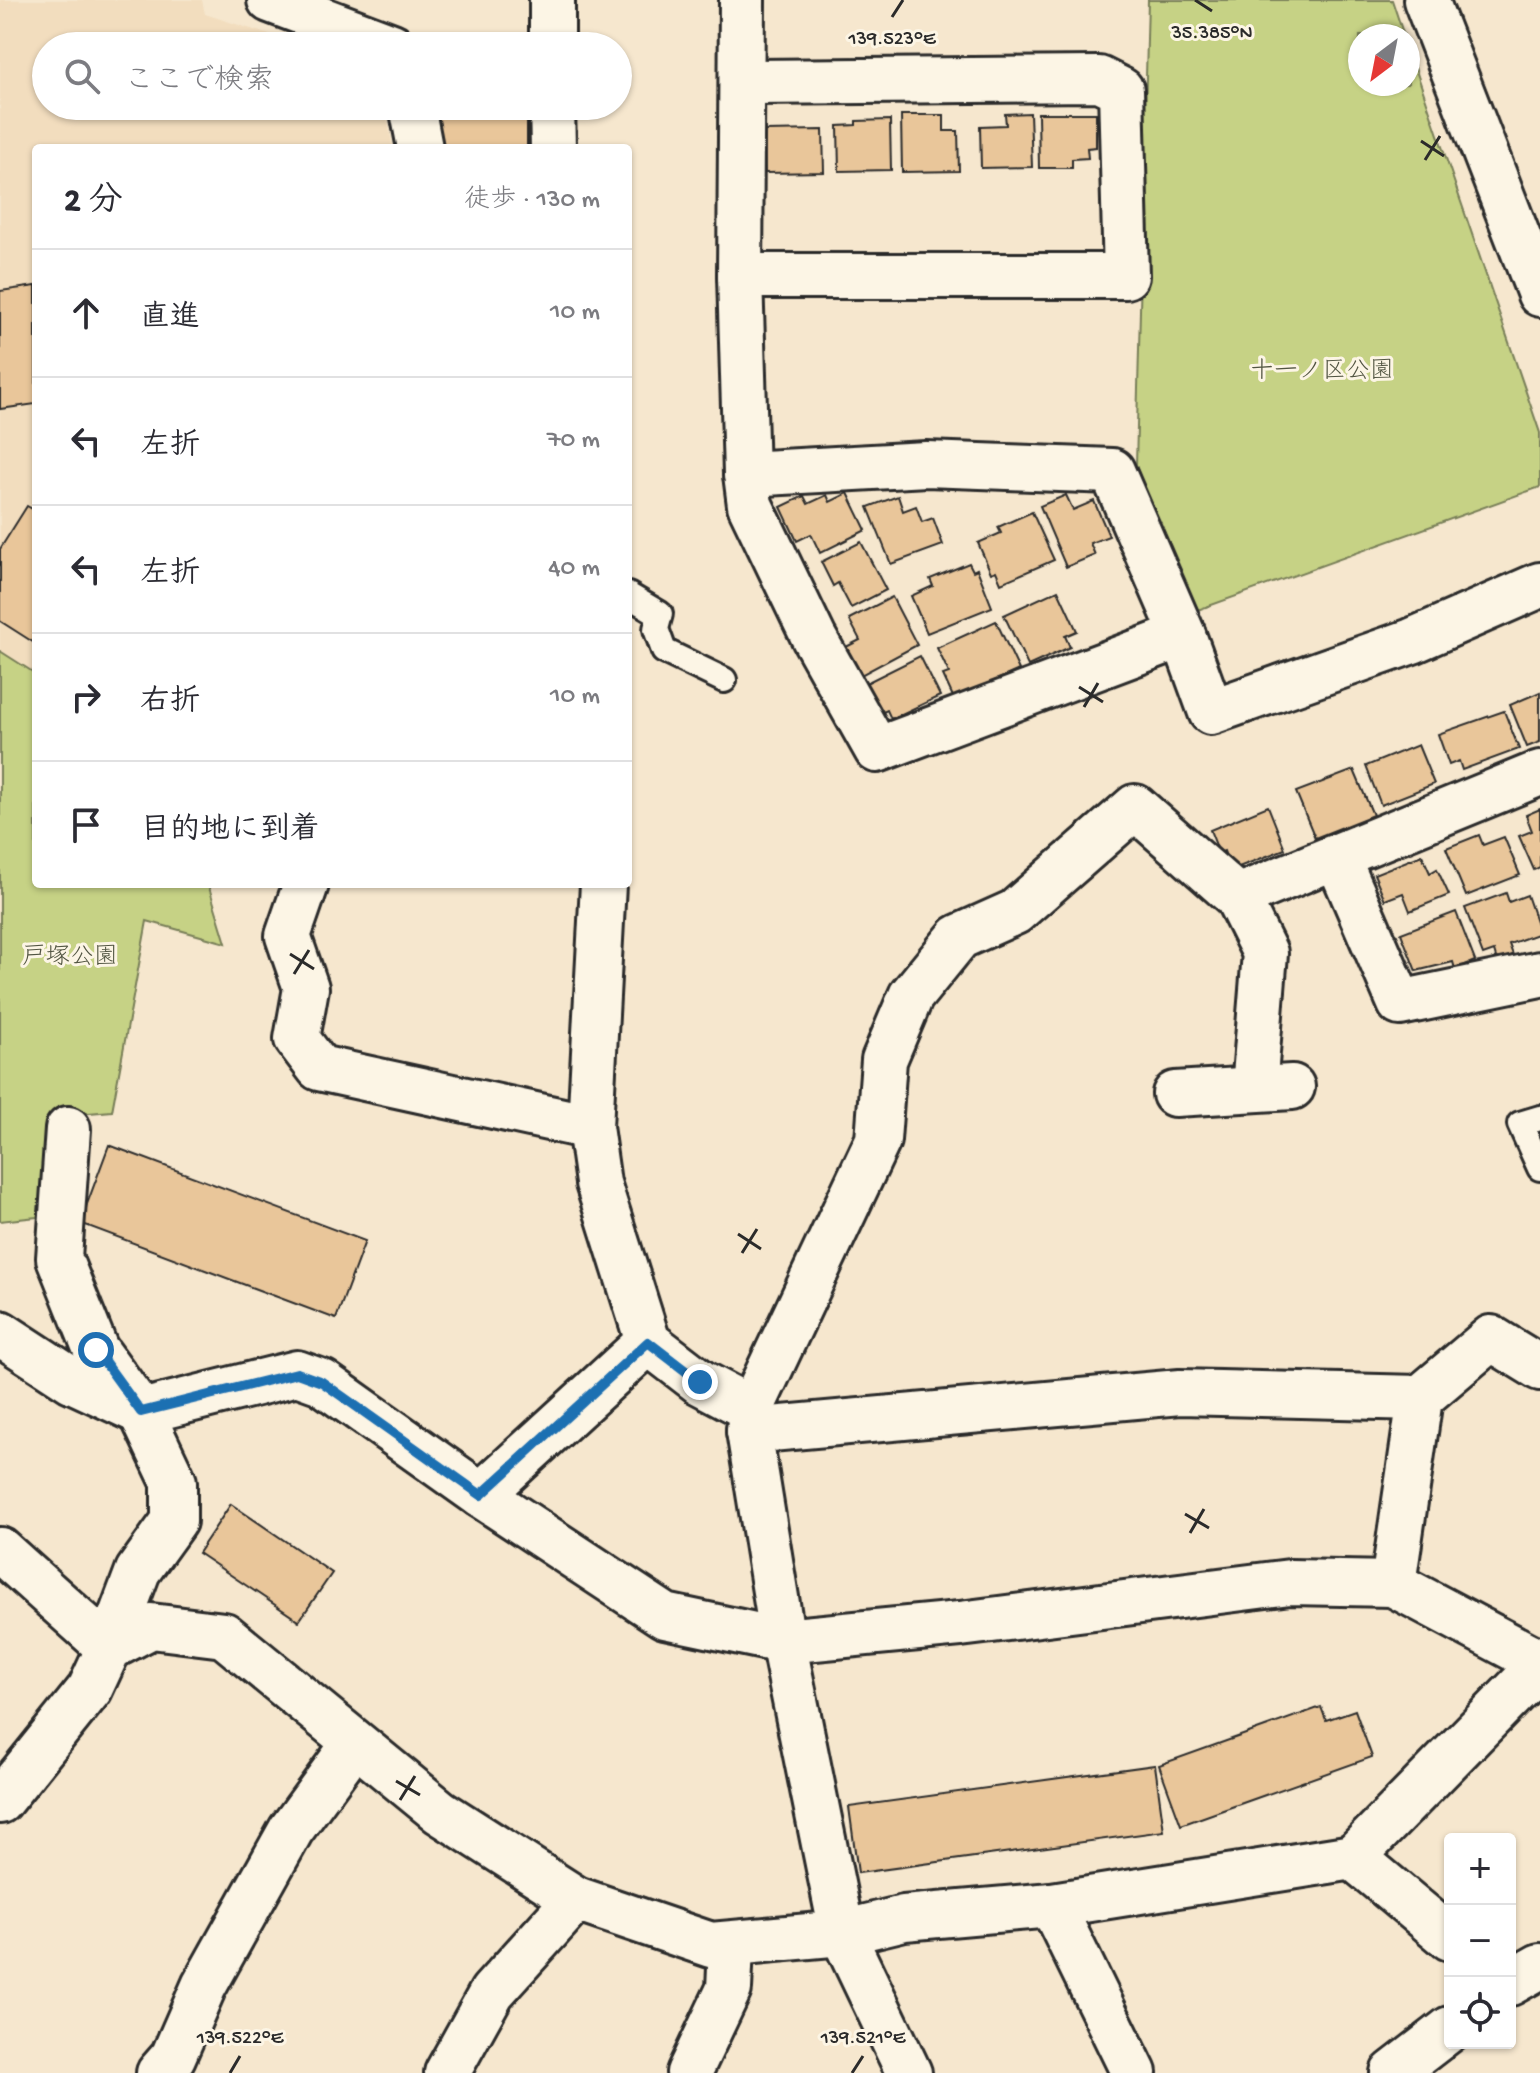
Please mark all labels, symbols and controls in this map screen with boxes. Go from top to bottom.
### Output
text: 35.385°N [1170,23,1253,46]
north arrow [1348,24,1420,96]
text: 139.523°E [848,29,937,52]
search box [32,32,632,120]
icon: search [60,54,104,98]
text: ここで検索 [124,65,274,100]
text: 2 分 [64,183,123,223]
text: 徒歩 · 130 m [464,186,600,217]
icon: ahead [64,291,108,335]
text: 10 m [550,298,600,329]
text: 直進 [140,302,200,337]
park label: 十一ノ区公園 [1250,358,1394,387]
icon: left [64,419,108,463]
text: 70 m [547,426,600,457]
text: 左折 [140,430,200,465]
icon: left [64,547,108,591]
text: 40 m [548,554,600,585]
text: 左折 [140,558,200,593]
icon: right [64,675,108,719]
text: 10 m [550,682,600,713]
text: 右折 [140,686,200,721]
icon: arrive [64,803,108,847]
text: 目的地に到着 [140,814,320,849]
park label: 戸塚公園 [22,944,118,973]
route start [78,1332,114,1368]
route end [682,1364,718,1400]
map controls [1444,1833,1516,2049]
button: + [1444,1833,1516,1905]
button: − [1444,1905,1516,1977]
button: locate [1444,1977,1516,2049]
text: 139.522°E [196,2028,285,2051]
text: 139.521°E [820,2028,907,2051]

